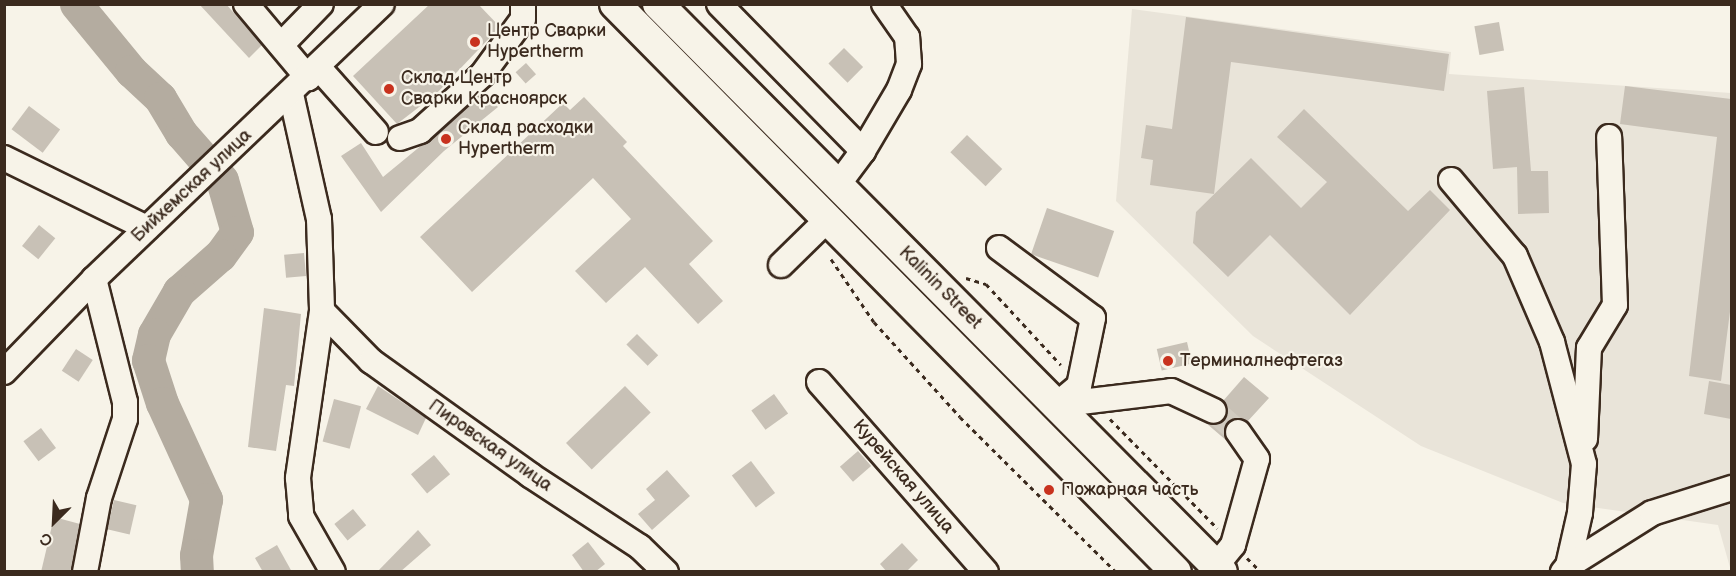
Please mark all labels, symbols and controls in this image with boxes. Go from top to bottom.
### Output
place label: Центр Сварки Hypertherm [487,21,606,63]
marker: Центр Сварки Hypertherm [468,35,482,49]
place label: Склад Центр Сварки Красноярск [401,68,567,110]
marker: Склад Центр Сварки Красноярск [382,82,396,96]
place label: Склад расходки Hypertherm [458,118,593,160]
street label: Бийхемская улица [128,125,256,247]
marker: Склад расходки Hypertherm [439,132,453,146]
street label: Kalinin Street [894,242,986,334]
place label: Терминалнефтегаз [1180,350,1343,372]
marker: Терминалнефтегаз [1161,354,1175,368]
street label: Пировская улица [424,395,556,497]
street label: Курейская улица [848,416,958,538]
place label: Пожарная часть [1061,479,1198,501]
marker: Пожарная часть [1042,483,1056,497]
north arrow [24,492,84,552]
text: С [38,528,55,550]

